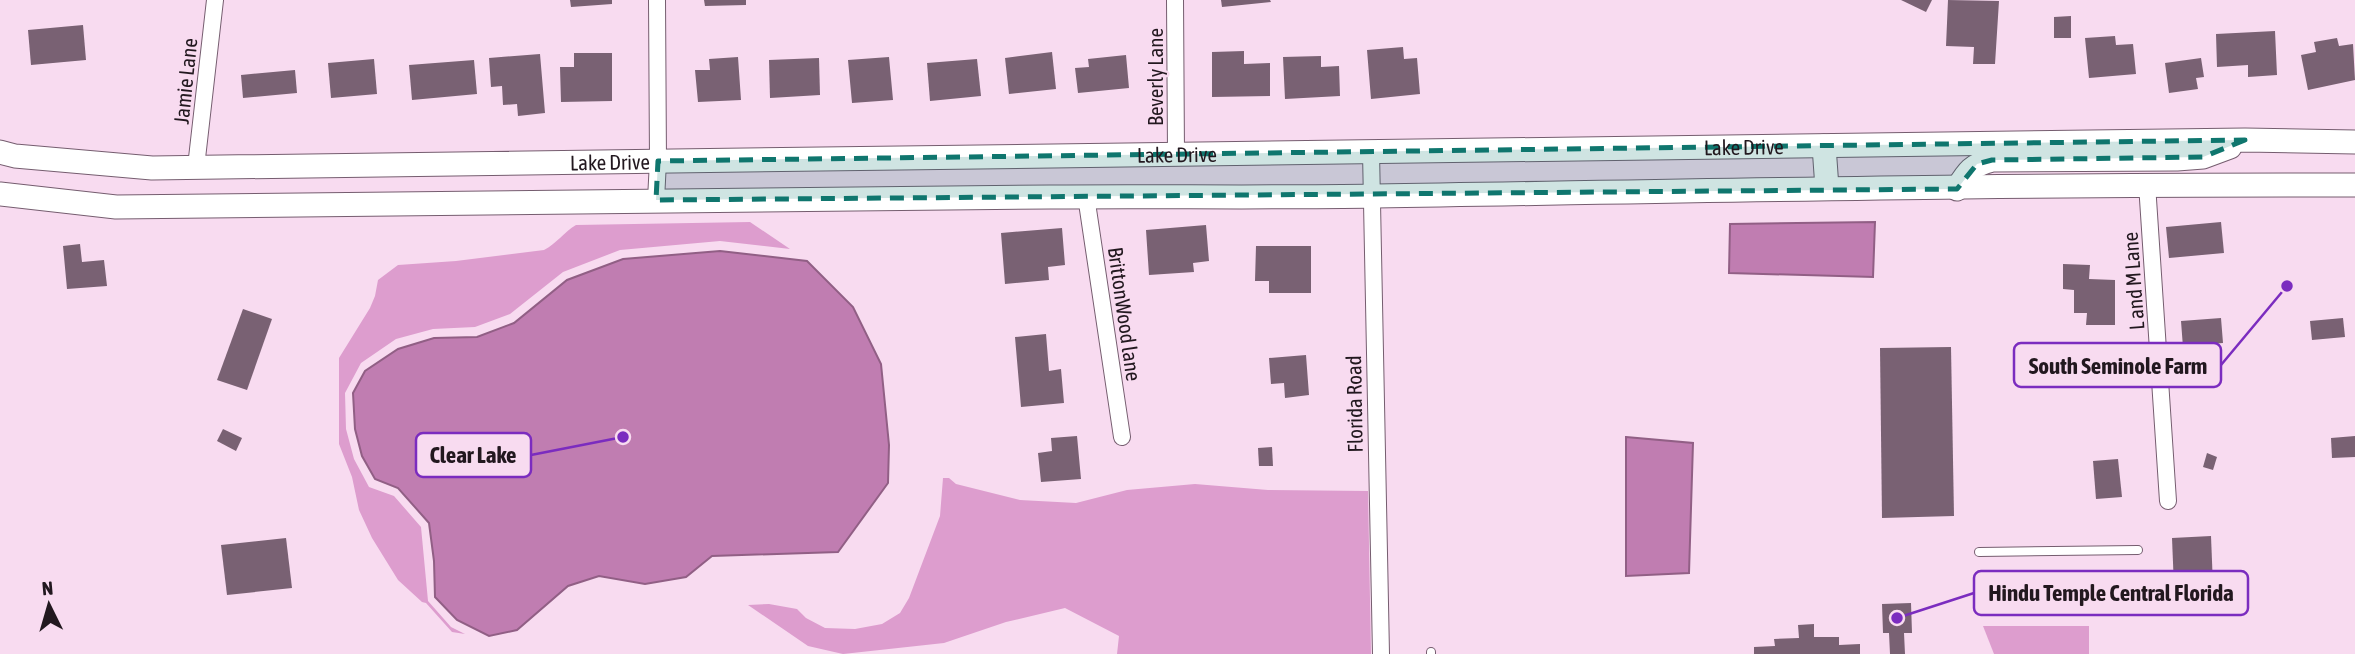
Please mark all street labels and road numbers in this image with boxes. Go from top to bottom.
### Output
street label: Beverly Lane [1143,28,1167,126]
street label: Jamie Lane [169,37,201,125]
street label: Lake Drive [1704,134,1784,159]
street label: Lake Drive [1137,142,1217,167]
street label: Lake Drive [570,149,650,174]
street label: L and M Lane [2118,231,2148,331]
street label: BrittonWood lane [1104,245,1146,383]
street label: Florida Road [1341,355,1367,453]

